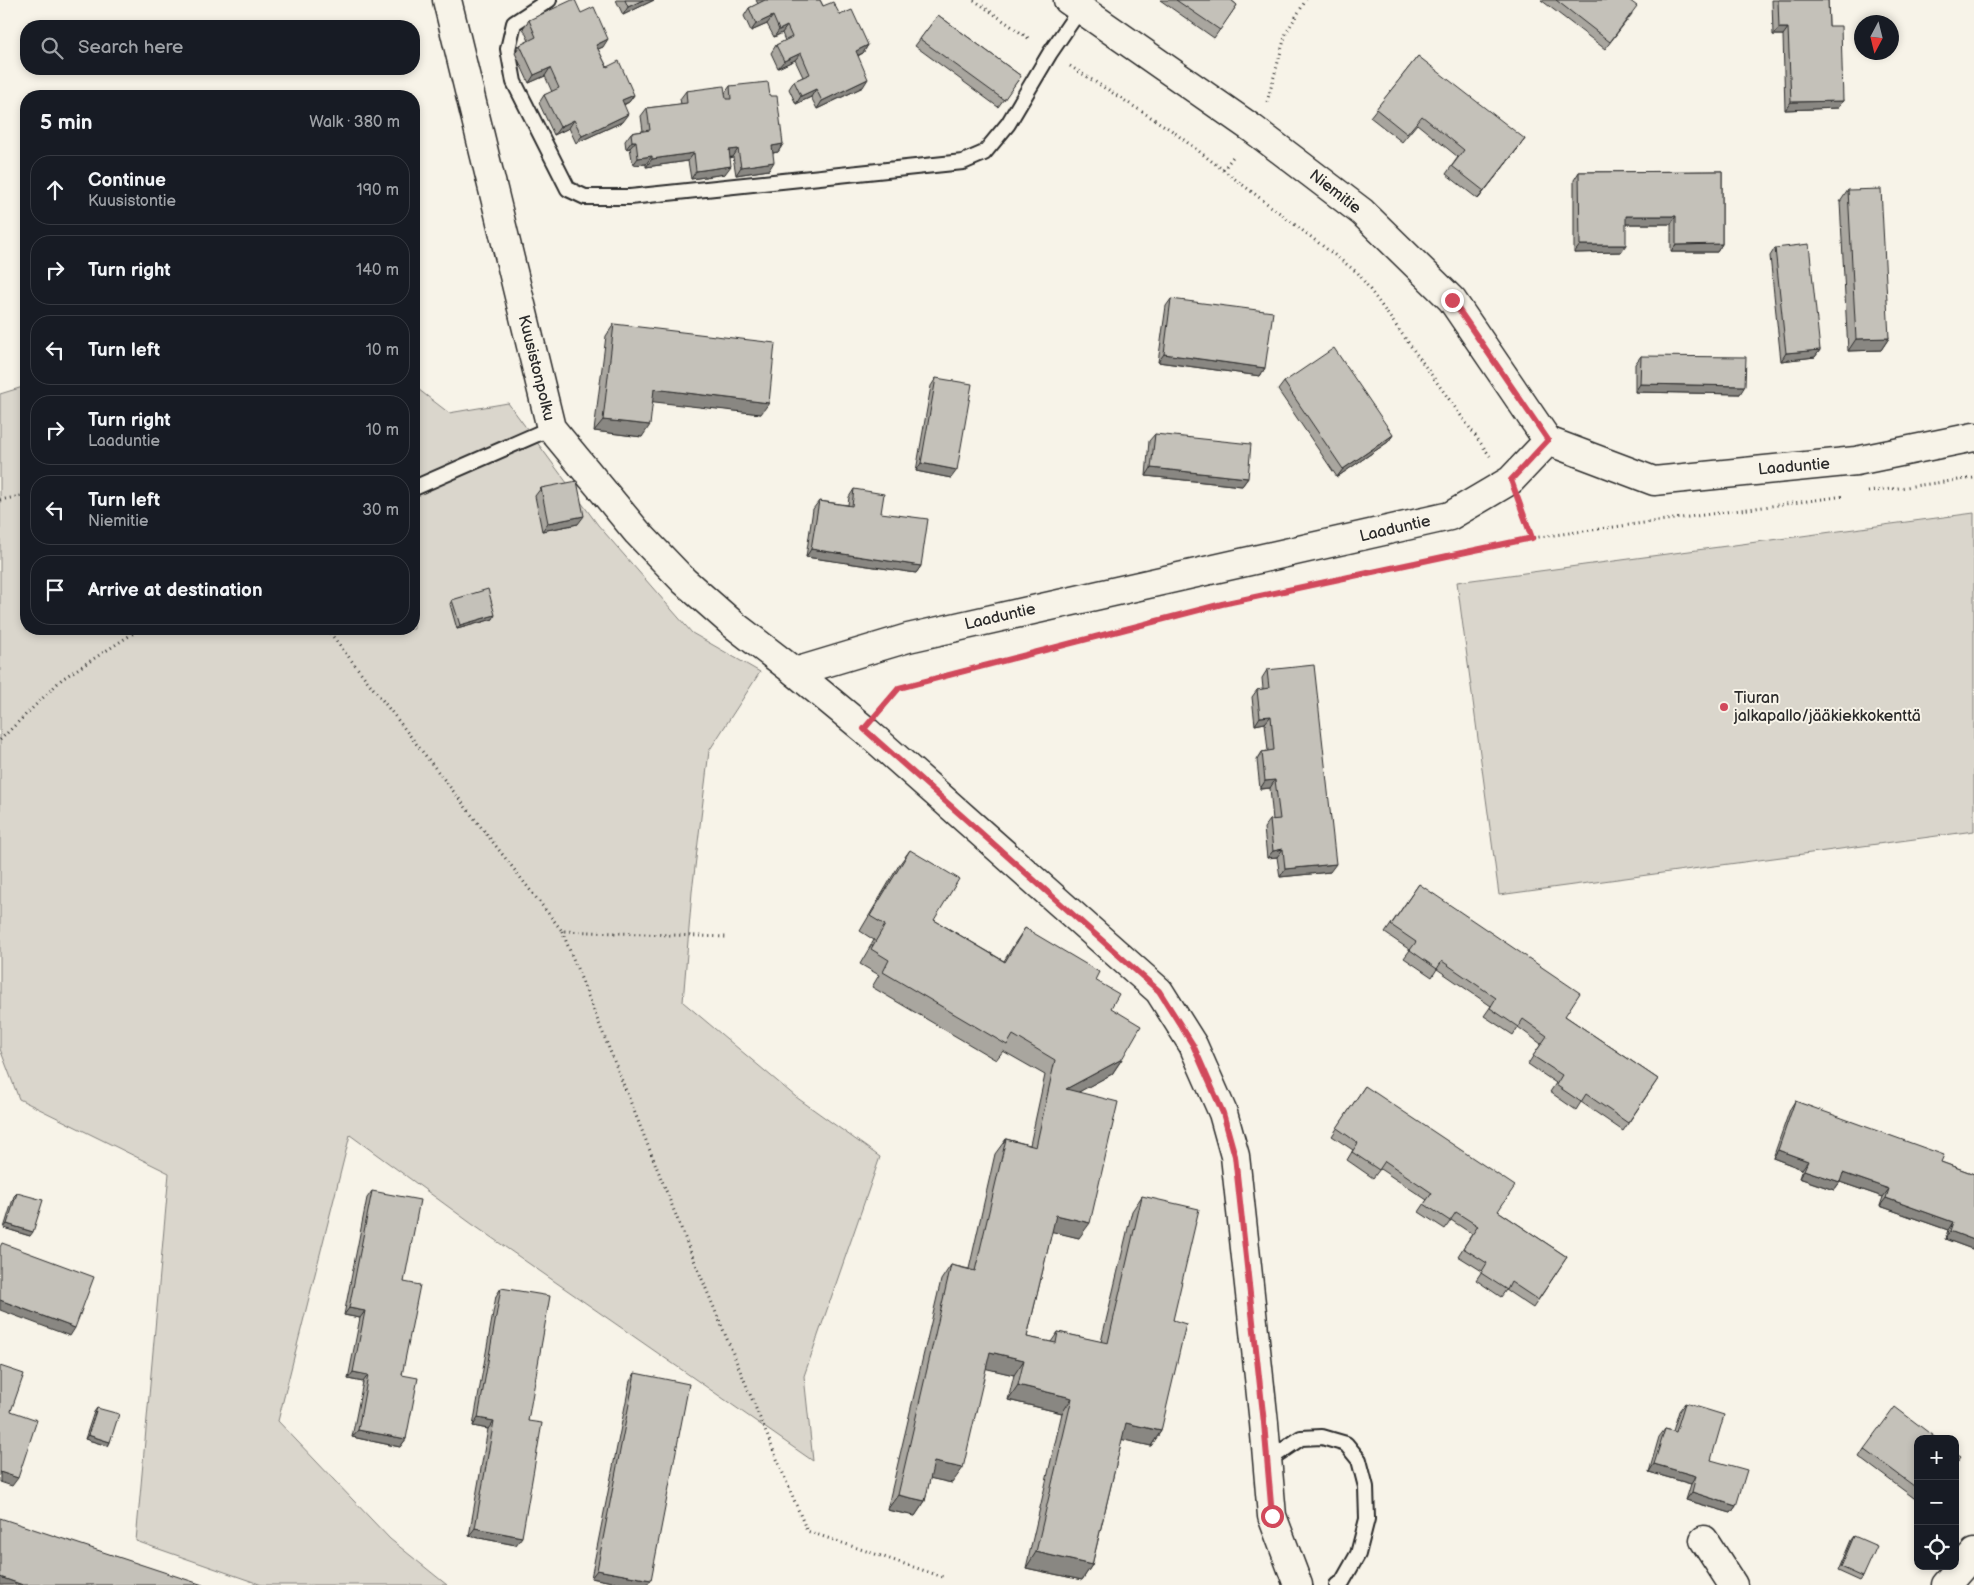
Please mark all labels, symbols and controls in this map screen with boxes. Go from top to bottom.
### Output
north arrow [1854,15,1899,60]
search box [20,20,420,75]
icon: search [38,34,66,62]
text: Search here [78,36,183,59]
text: 5 min [40,110,93,135]
text: Walk · 380 m [309,113,400,132]
street label: Niemitie [1305,166,1365,218]
text: Continue [88,169,166,192]
icon: ahead [41,176,69,204]
text: 190 m [357,181,399,200]
text: Kuusistontie [88,192,176,211]
icon: right [41,256,69,284]
text: Turn right [88,259,171,282]
text: 140 m [356,261,399,280]
route end [1441,289,1464,312]
street label: Kuusistonpolku [514,313,558,423]
icon: left [41,336,69,364]
text: Turn left [88,339,160,362]
text: 10 m [366,341,399,360]
text: Turn right [88,409,171,432]
icon: right [41,416,69,444]
text: 10 m [366,421,399,440]
text: Laaduntie [88,432,160,451]
street label: Laaduntie [1757,454,1831,480]
text: Turn left [88,489,160,512]
icon: left [41,496,69,524]
text: 30 m [362,501,399,520]
text: Niemitie [88,512,148,531]
street label: Laaduntie [1358,512,1433,546]
icon: arrive [41,576,69,604]
text: Arrive at destination [88,579,263,602]
street label: Laaduntie [963,600,1038,634]
place label: Tiuran jalkapallo/jääkiekkokenttä [1733,689,1921,726]
marker: Tiuran jalkapallo/jääkiekkokenttä [1718,701,1730,713]
map controls [1914,1435,1959,1570]
button: + [1914,1435,1959,1480]
button: − [1914,1480,1959,1525]
route start [1261,1505,1284,1528]
button: locate [1914,1525,1959,1570]

